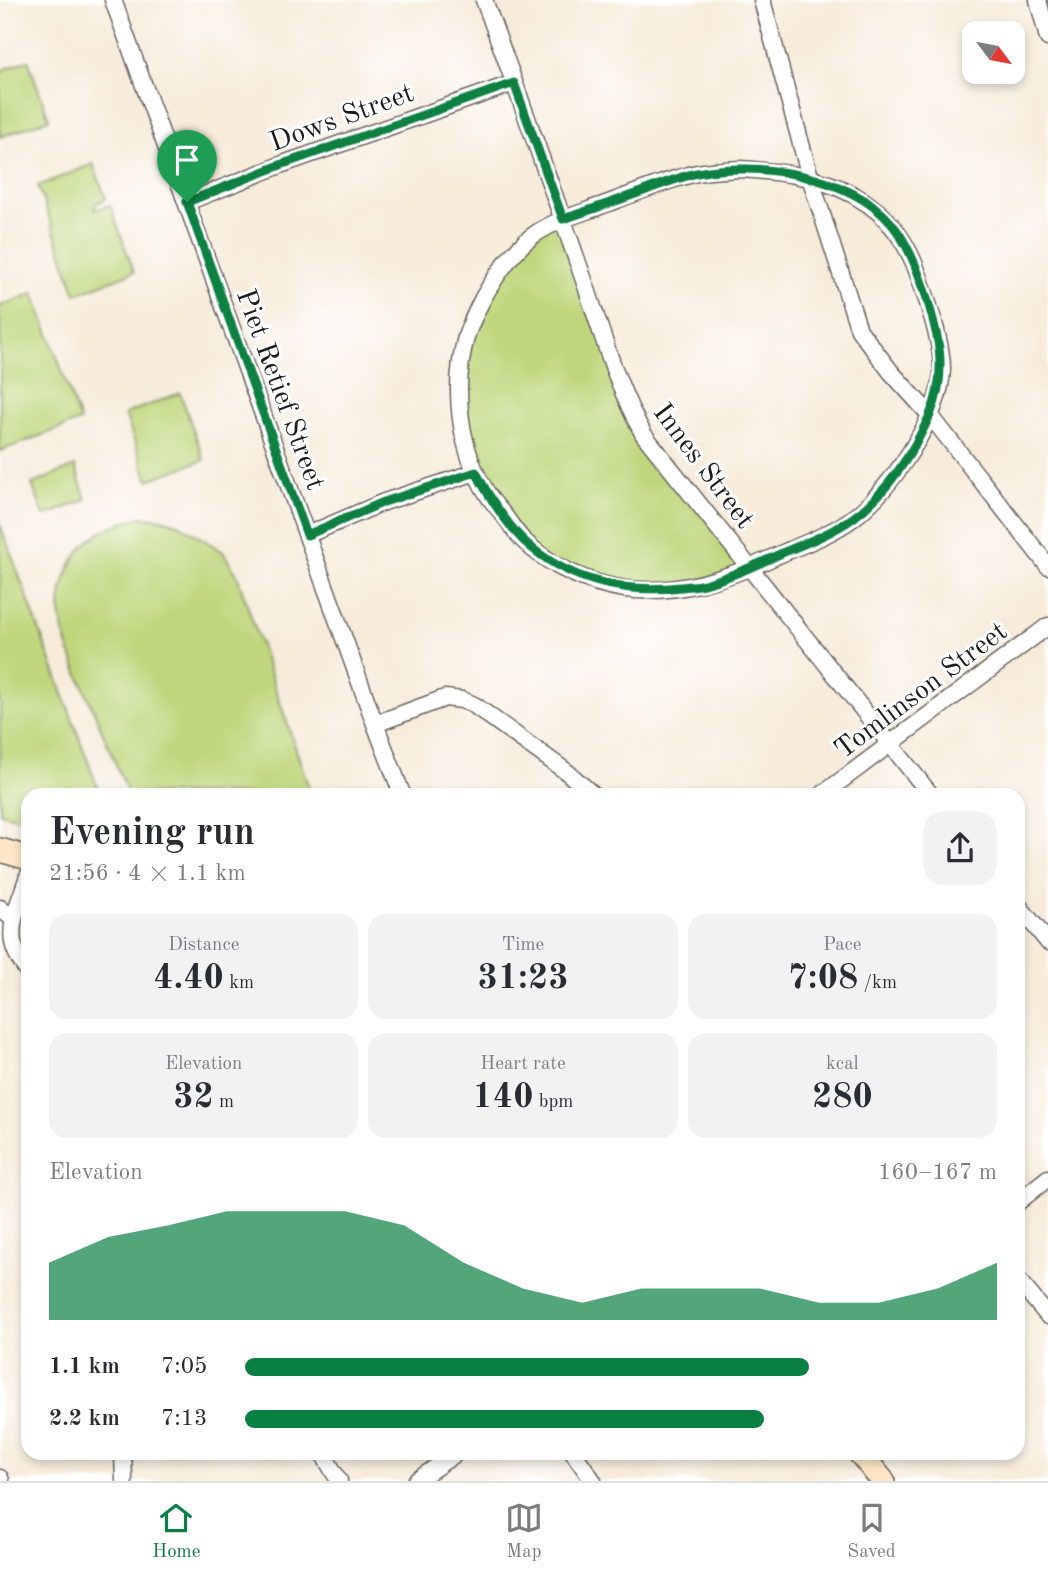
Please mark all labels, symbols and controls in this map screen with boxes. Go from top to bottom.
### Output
north arrow [962,21,1026,84]
map controls [962,21,1025,84]
street label: Dows Street [266,80,418,158]
pin [157,130,217,202]
icon: arrive [168,141,206,179]
street label: Piet Retief Street [230,286,329,494]
street label: Innes Street [647,399,758,534]
street label: Tomlinson Street [830,618,1013,765]
button: share [923,811,997,885]
text: Evening run [49,815,255,853]
text: 21:56 · 4 × 1.1 km [49,862,246,885]
text: Distance [168,936,239,955]
text: Time [502,936,544,955]
text: Pace [823,936,862,955]
text: 4.40 [153,961,224,996]
text: 31:23 [477,961,569,996]
text: 7:08 [788,961,858,996]
text: km [224,974,254,993]
text: /km [858,974,897,993]
text: Elevation [165,1055,242,1074]
text: Heart rate [480,1055,566,1074]
text: kcal [826,1055,859,1074]
text: 32 [173,1080,214,1115]
text: 140 [473,1080,533,1115]
text: 280 [812,1080,873,1115]
text: m [214,1093,234,1112]
text: bpm [533,1093,573,1112]
text: Elevation [49,1161,143,1184]
text: 160–167 m [878,1161,997,1184]
text: 1.1 km [49,1355,120,1378]
text: 7:05 [161,1355,207,1378]
text: 2.2 km [49,1407,120,1430]
text: 7:13 [161,1407,207,1430]
tab: Home [152,1499,200,1564]
tab: Map [505,1499,543,1564]
tab: Saved [847,1499,896,1564]

